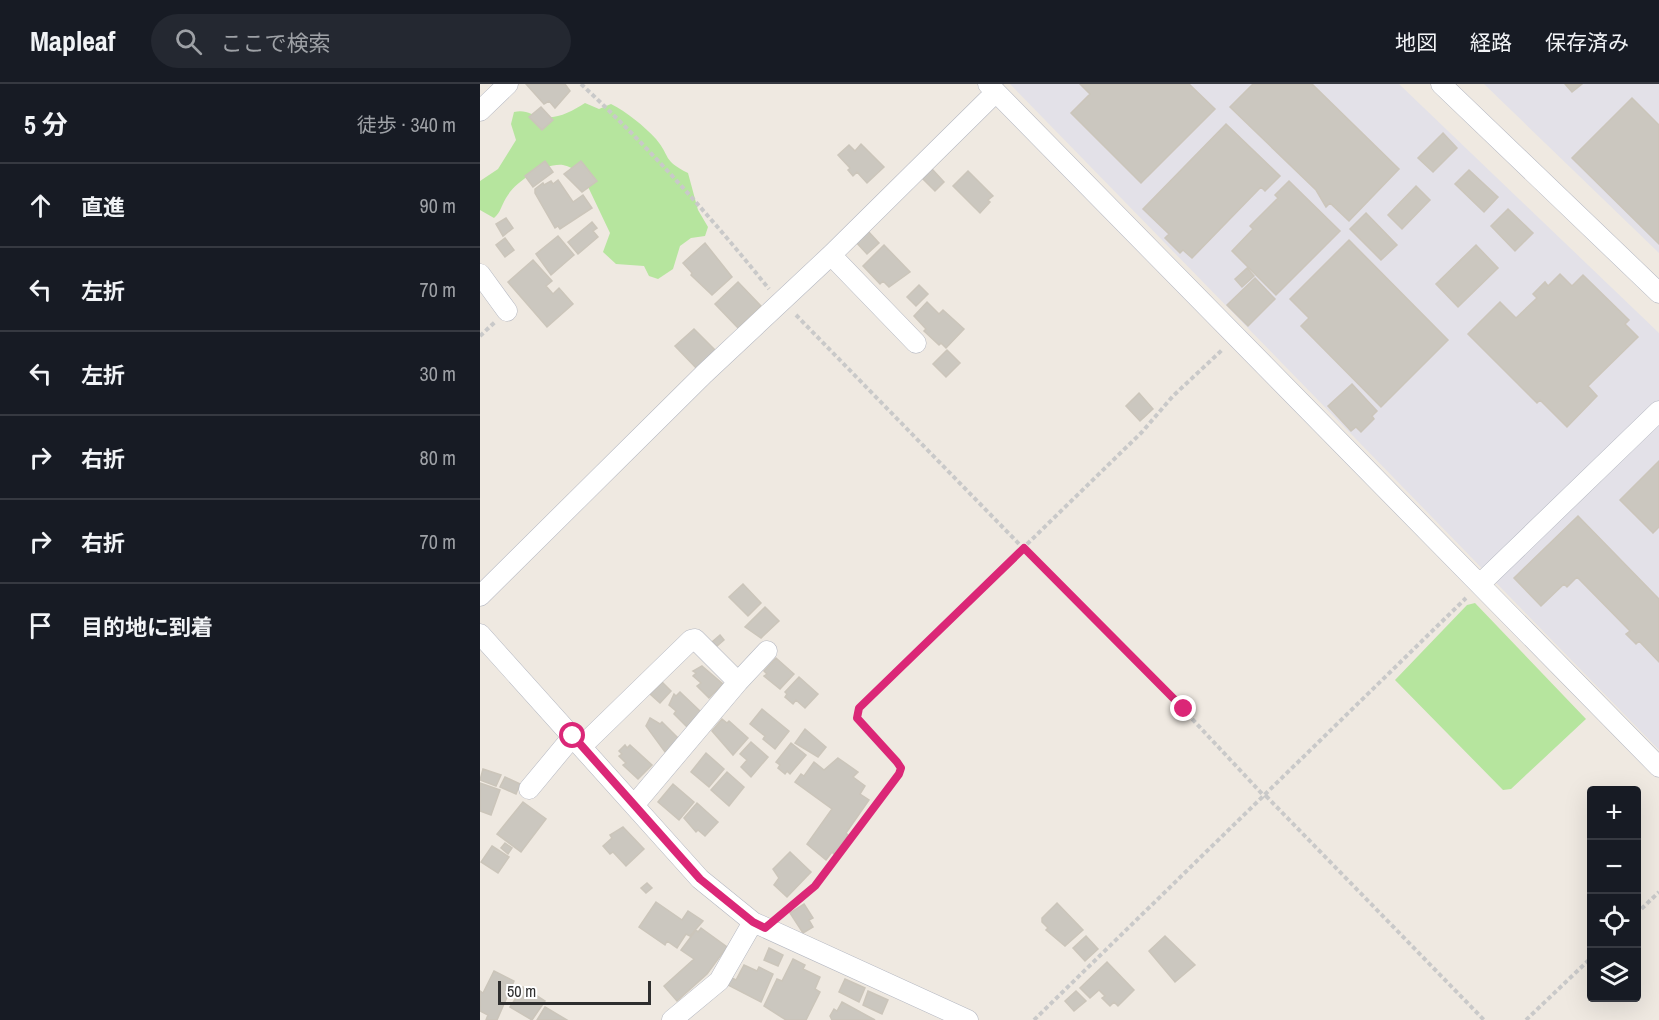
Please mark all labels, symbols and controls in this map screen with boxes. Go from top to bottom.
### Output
search box [151,14,571,68]
text: Mapleaf [30,22,115,60]
icon: search [172,25,205,58]
text: ここで検索 [220,28,331,58]
text: 地図 [1395,28,1437,57]
text: 経路 [1470,28,1512,57]
text: 保存済み [1545,28,1629,57]
text: 5 分 [24,107,68,142]
text: 徒歩 · 340 m [357,111,456,138]
icon: ahead [24,189,57,222]
text: 直進 [81,192,125,222]
text: 90 m [420,192,456,219]
icon: left [24,273,57,306]
text: 左折 [81,276,125,306]
text: 70 m [420,276,456,303]
icon: left [24,357,57,390]
text: 左折 [81,360,125,390]
text: 30 m [420,360,456,387]
icon: right [24,441,57,474]
text: 右折 [81,444,125,474]
text: 80 m [420,444,456,471]
icon: right [24,525,57,558]
text: 右折 [81,528,125,558]
text: 70 m [420,528,456,555]
icon: arrive [24,609,57,642]
text: 目的地に到着 [81,612,213,642]
route end [1170,695,1196,721]
route start [559,722,585,748]
map controls [1587,786,1641,1002]
button: + [1587,786,1641,840]
button: − [1587,840,1641,894]
button: locate [1587,894,1641,948]
button: layers [1587,948,1641,1002]
scale bar [498,978,651,1006]
text: 50 m [507,980,536,1002]

